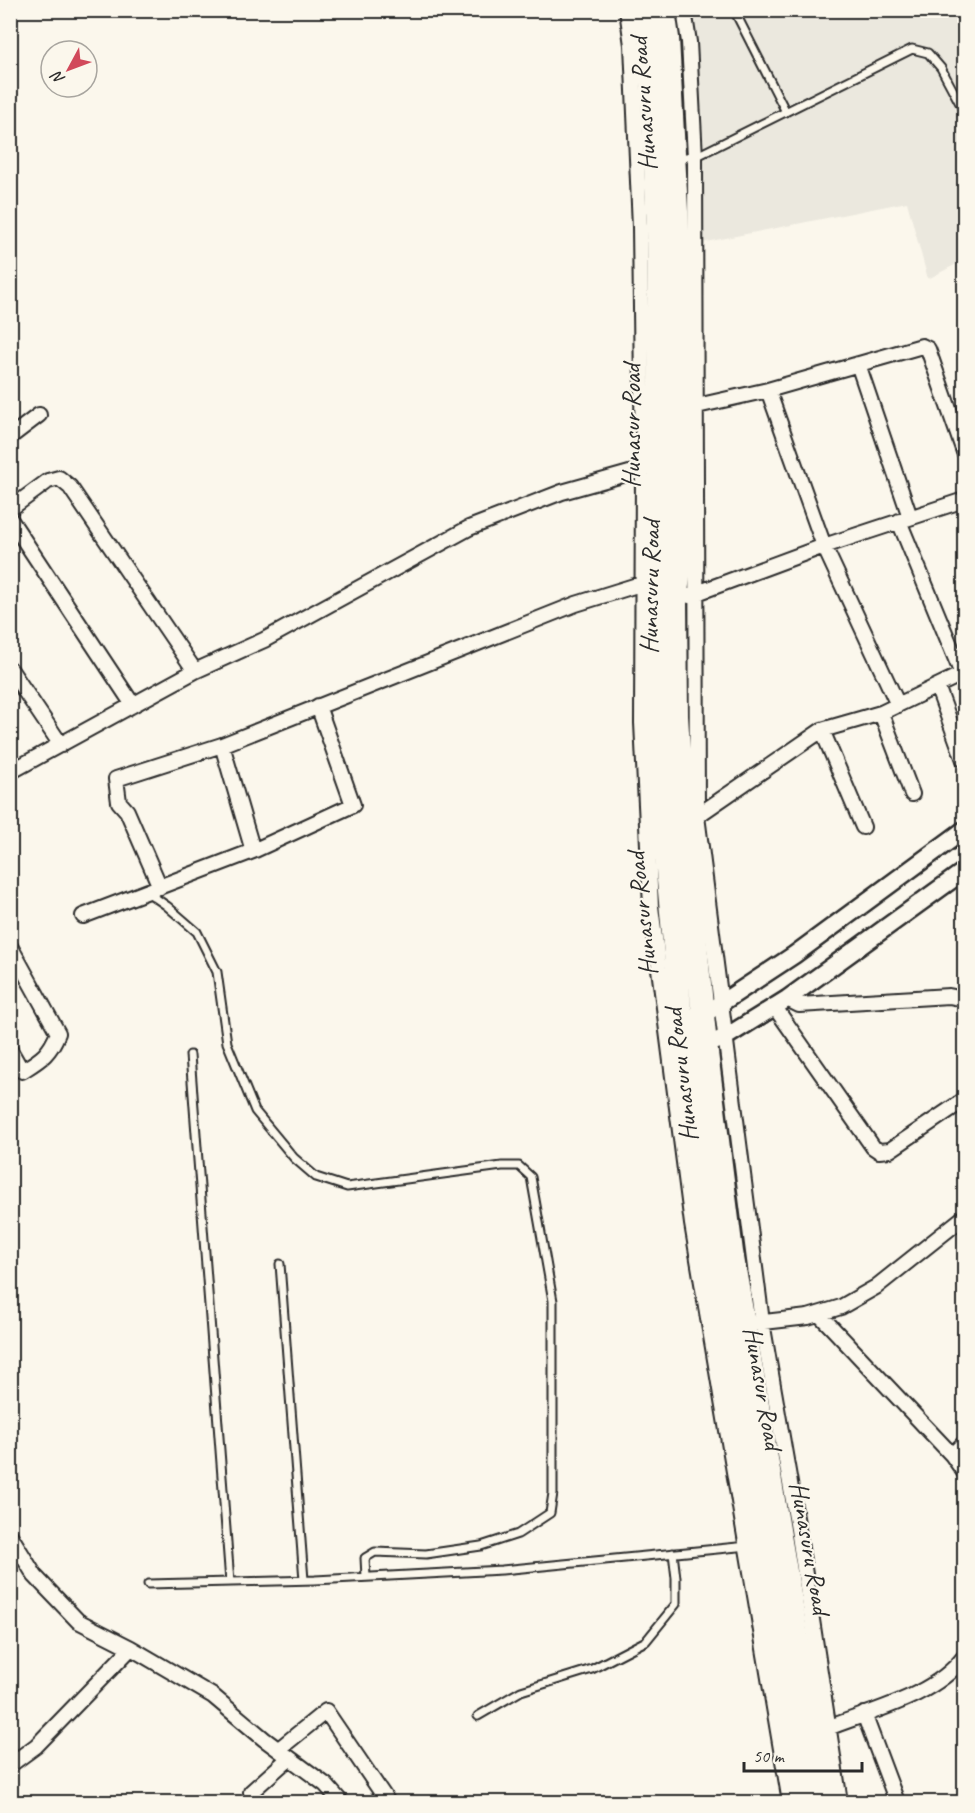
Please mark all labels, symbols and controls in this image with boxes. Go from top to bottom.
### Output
street label: Hunasuru Road [622,32,664,172]
north arrow [39,39,99,99]
text: N [46,66,69,88]
street label: Hunasur Road [615,360,648,488]
street label: Hunasuru Road [632,516,668,654]
street label: Hunasur Road [619,847,665,977]
street label: Hunasuru Road [656,1003,706,1143]
street label: Hunasur Road [736,1324,791,1456]
street label: Hunasuru Road [782,1479,839,1621]
scale bar [744,1735,862,1773]
text: 50 m [753,1745,786,1767]

